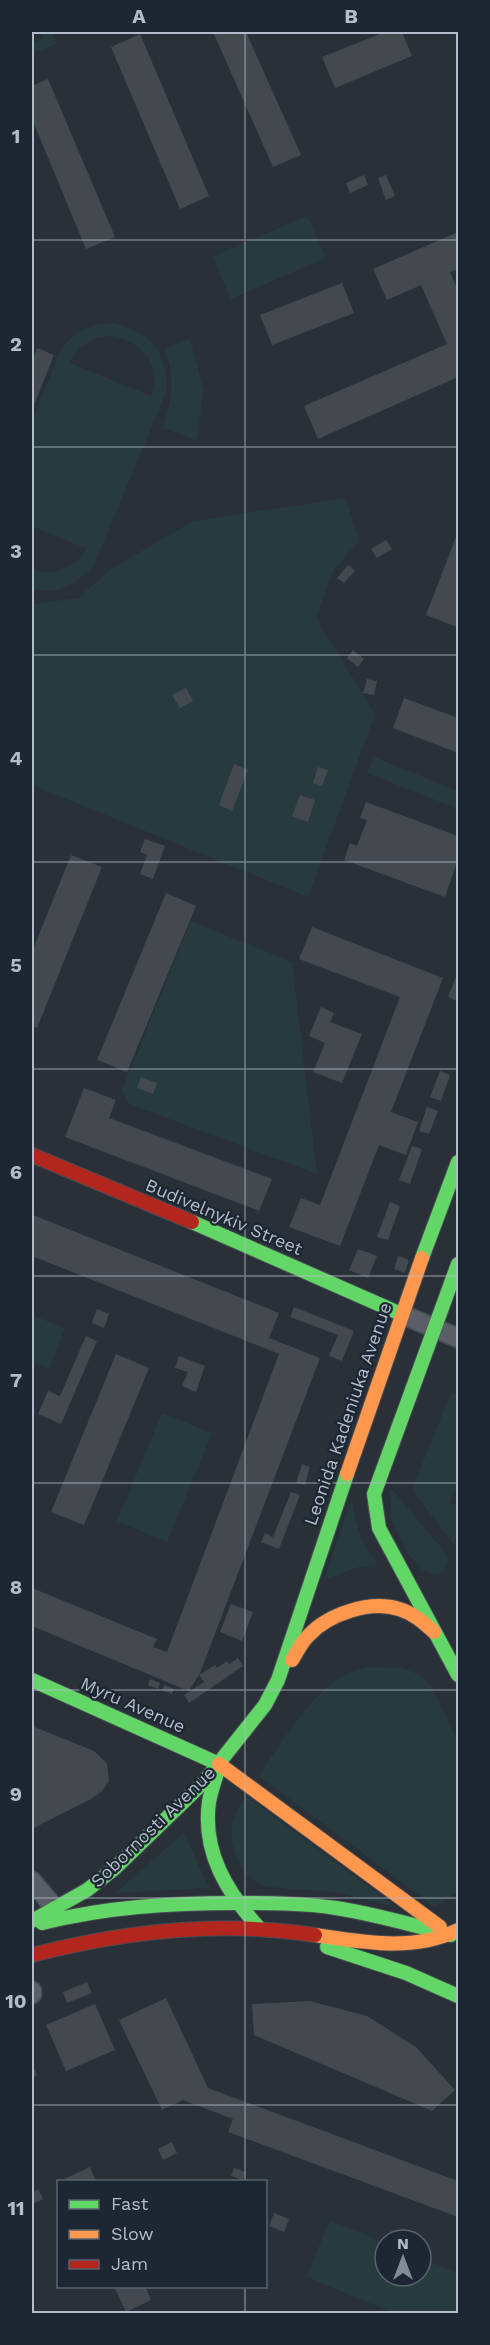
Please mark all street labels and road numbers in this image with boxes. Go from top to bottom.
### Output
street label: Budivelnykiv Street [142,1174,306,1259]
street label: Leonida Kadeniuka Avenue [299,1300,396,1528]
street label: Myru Avenue [78,1672,189,1737]
street label: Sobornosti Avenue [86,1762,219,1891]

